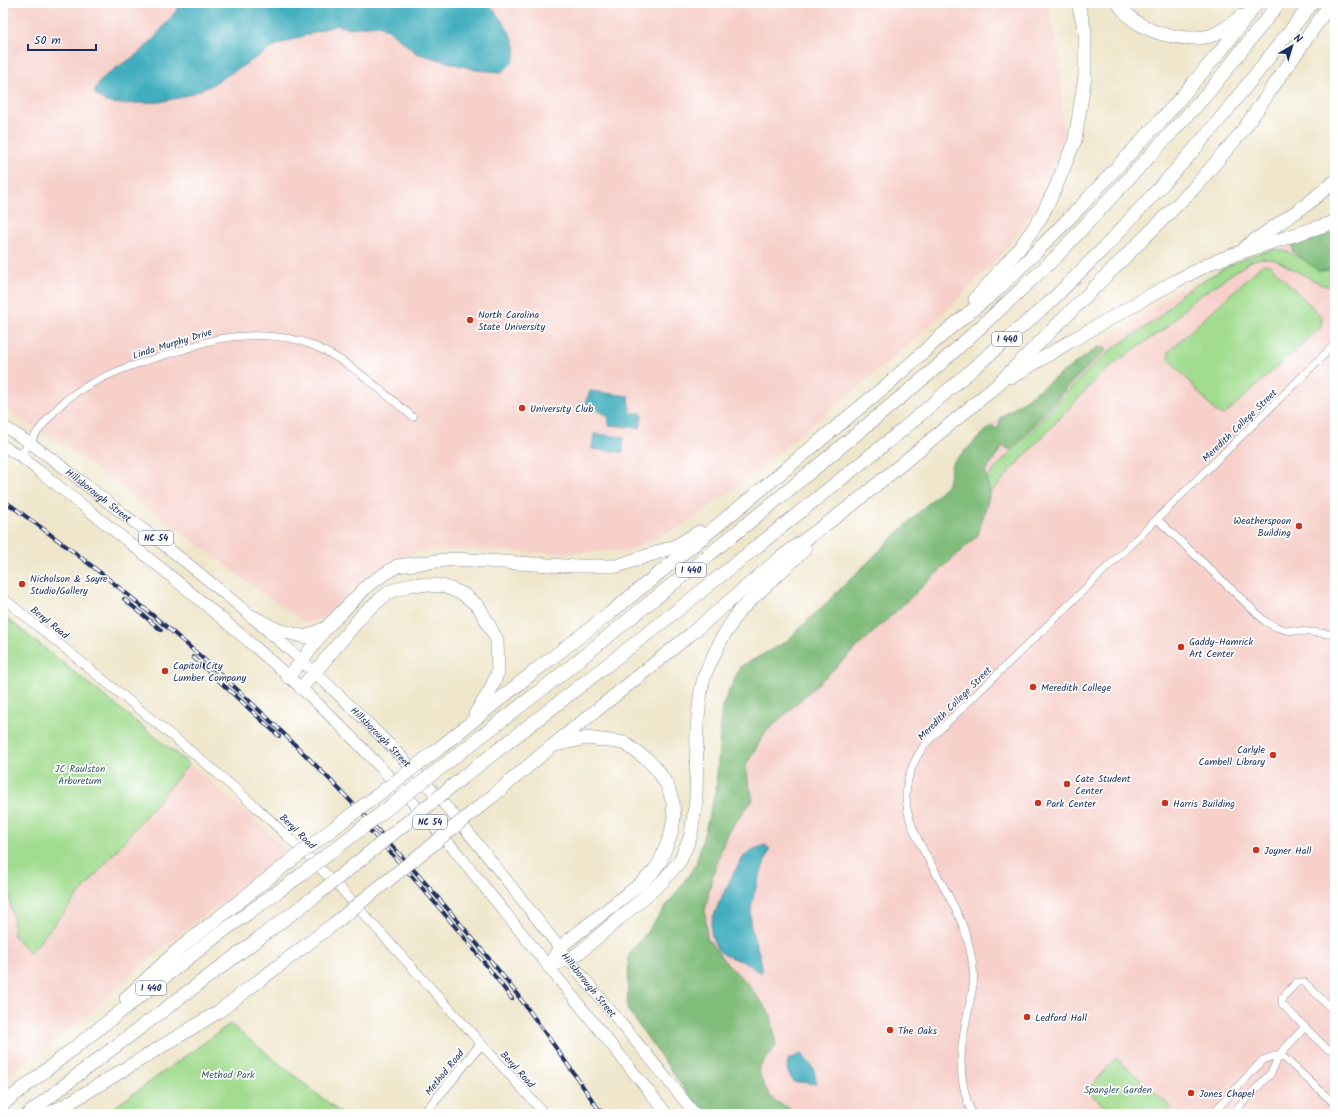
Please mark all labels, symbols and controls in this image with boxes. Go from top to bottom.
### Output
scale bar [28,26,96,52]
north arrow [1272,26,1312,66]
text: N [1289,30,1306,48]
text: 50 m [34,31,61,50]
place label: North Carolina State University [478,307,545,335]
marker: North Carolina State University [465,315,475,325]
street label: Linda Murphy Drive [130,324,215,364]
road number: I 440 [992,332,1022,346]
street label: Meredith College Street [1198,385,1281,466]
place label: University Club [530,401,594,417]
marker: University Club [517,403,527,413]
street label: Hillsborough Street [62,465,135,527]
place label: Weatherspoon Building [1234,513,1291,541]
marker: Weatherspoon Building [1294,521,1304,531]
road number: NC 54 [139,531,173,545]
road number: I 440 [676,563,706,577]
place label: Nicholson & Sayre Studio/Gallery [30,571,108,599]
marker: Nicholson & Sayre Studio/Gallery [17,579,27,589]
street label: Beryl Road [27,602,73,644]
place label: Gaddy-Hamrick Art Center [1189,634,1254,662]
marker: Gaddy-Hamrick Art Center [1176,642,1186,652]
place label: Capitol City Lumber Company [173,658,247,686]
street label: Meredith College Street [914,663,996,744]
marker: Capitol City Lumber Company [160,666,170,676]
place label: Meredith College [1041,680,1111,696]
marker: Meredith College [1028,682,1038,692]
street label: Hillsborough Street [346,703,414,771]
place label: Carlyle Cambell Library [1199,742,1265,770]
marker: Carlyle Cambell Library [1268,750,1278,760]
park label: JC Raulston Arboretum [55,761,105,789]
place label: Cate Student Center [1075,771,1131,799]
marker: Cate Student Center [1062,779,1072,789]
place label: Park Center [1046,796,1096,812]
place label: Harris Building [1173,796,1235,812]
marker: Park Center [1033,798,1043,808]
marker: Harris Building [1160,798,1170,808]
street label: Beryl Road [275,810,320,854]
road number: NC 54 [413,815,447,829]
place label: Joyner Hall [1264,843,1312,859]
marker: Joyner Hall [1251,845,1261,855]
street label: Hillsborough Street [557,949,620,1021]
road number: I 440 [136,981,166,995]
place label: Ledford Hall [1035,1010,1087,1026]
marker: Ledford Hall [1022,1012,1032,1022]
place label: The Oaks [898,1023,938,1039]
marker: The Oaks [885,1025,895,1035]
street label: Method Road [421,1045,469,1099]
street label: Beryl Road [496,1047,539,1093]
park label: Method Park [201,1067,255,1083]
park label: Spangler Garden [1084,1082,1152,1098]
place label: Jones Chapel [1199,1086,1255,1102]
marker: Jones Chapel [1186,1088,1196,1098]

